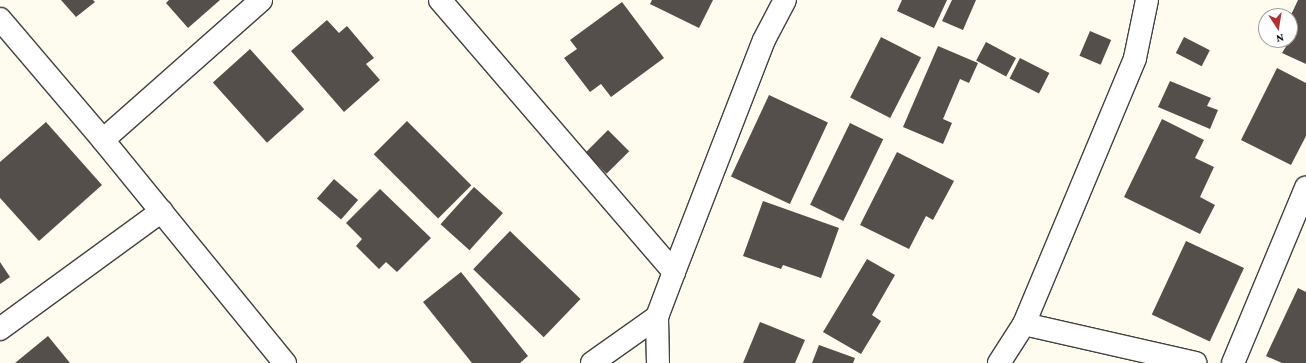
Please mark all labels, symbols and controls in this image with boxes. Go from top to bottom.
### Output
north arrow [1258,8,1298,48]
text: N [1275,32,1285,45]

